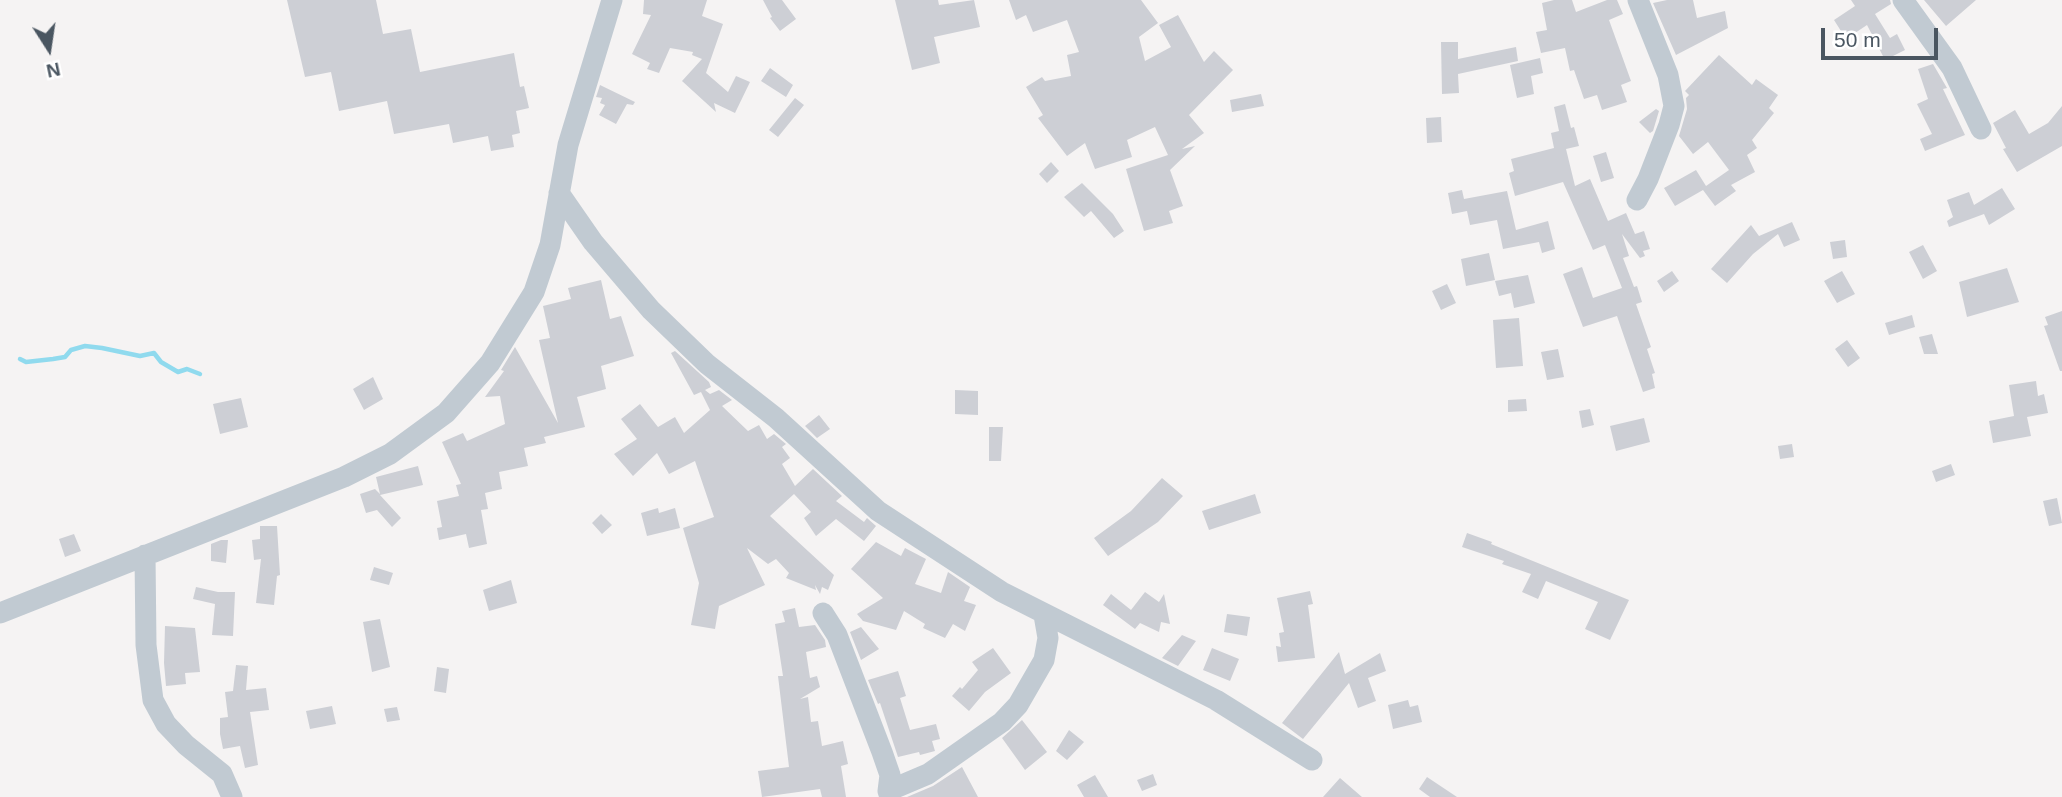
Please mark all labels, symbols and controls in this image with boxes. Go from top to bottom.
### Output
north arrow [14,14,84,84]
scale bar [1824,14,1941,58]
text: 50 m [1834,28,1881,51]
text: N [45,58,62,82]

